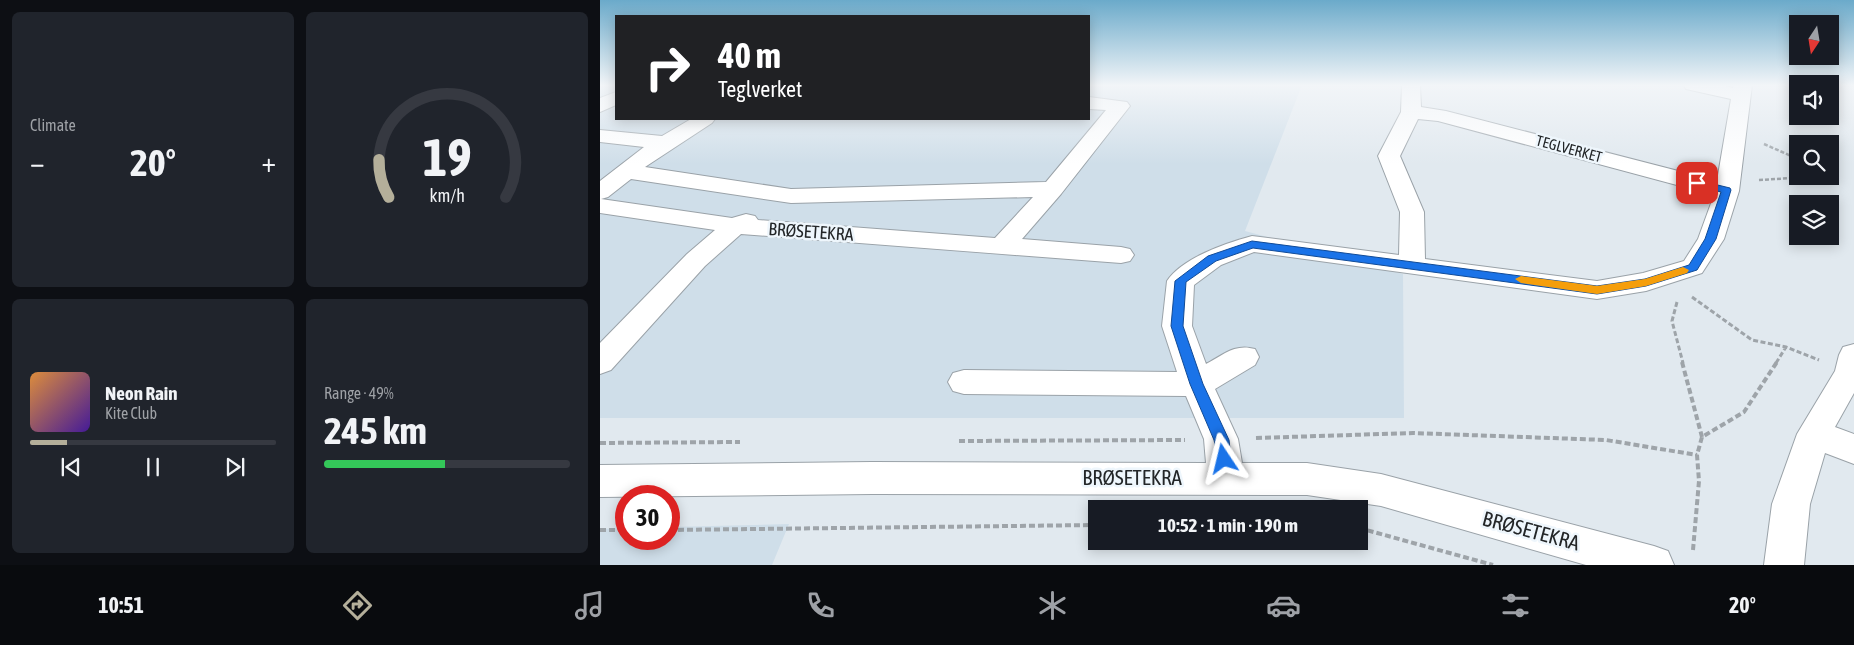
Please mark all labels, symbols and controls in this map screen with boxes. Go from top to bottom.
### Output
north arrow [1789,15,1839,65]
map controls [1789,15,1839,245]
icon: right [635,35,700,100]
text: 40 m [718,35,781,75]
button: sound [1789,75,1839,125]
text: Teglverket [718,76,802,102]
text: Climate [30,116,76,134]
text: 19 [423,127,471,187]
street label: TEGLVERKET [1534,132,1604,166]
button: search [1789,135,1839,185]
text: 20° [130,141,176,184]
text: − [30,146,45,178]
text: + [261,146,276,178]
pin [1676,162,1718,204]
icon: arrive [1683,169,1711,197]
text: km/h [429,185,465,206]
button: layers [1789,195,1839,245]
street label: BRØSETEKRA [768,218,854,245]
text: Neon Rain [105,382,177,404]
text: Range · 49% [324,384,394,402]
text: Kite Club [105,404,157,422]
text: 245 km [324,409,427,452]
position arrow [1197,432,1249,484]
icon: previous [57,453,85,481]
icon: pause [139,453,167,481]
icon: next [221,453,249,481]
street label: BRØSETEKRA [1082,465,1182,489]
speed limit sign: 30 [615,485,680,550]
street label: BRØSETEKRA [1480,506,1583,555]
text: 10:52 · 1 min · 190 m [1158,514,1298,536]
icon: directions [340,588,375,623]
icon: music [572,588,607,623]
icon: phone [803,588,838,623]
icon: climate [1035,588,1070,623]
icon: car [1266,588,1301,623]
icon: filters [1498,588,1533,623]
text: 10:51 [98,592,144,618]
text: 20° [1729,592,1756,618]

